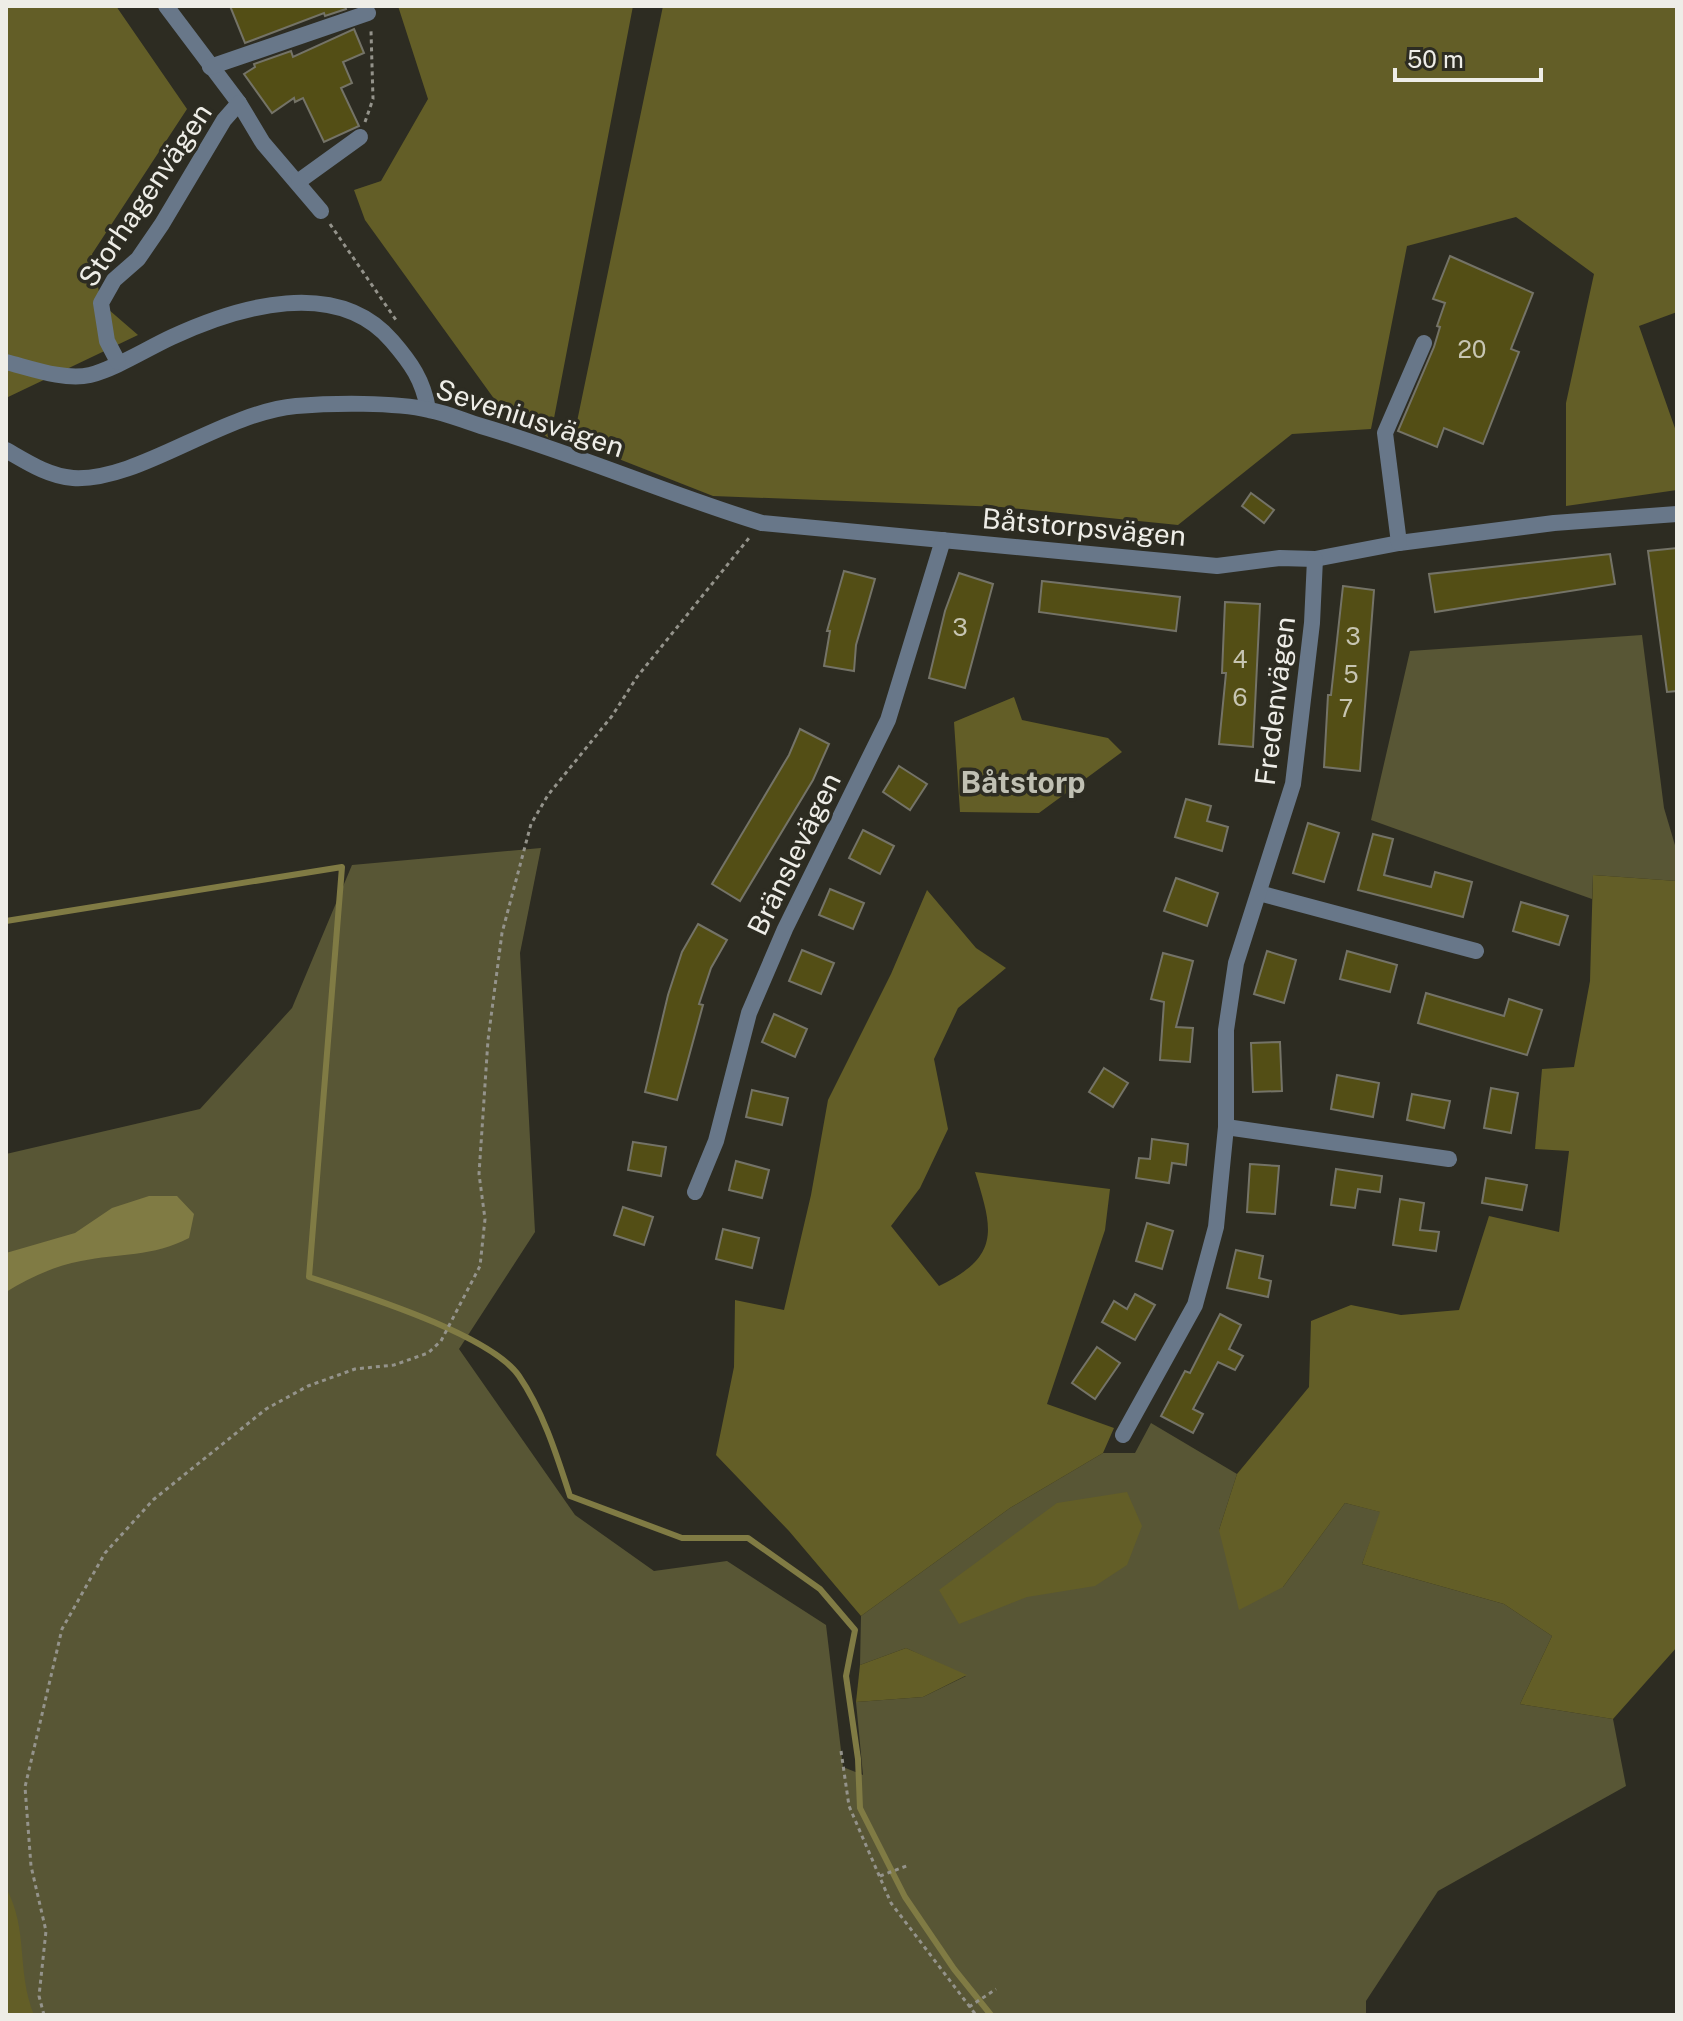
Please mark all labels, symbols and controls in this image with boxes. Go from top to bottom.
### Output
scale bar [1395,32,1541,82]
text: 50 m [1407,45,1464,73]
street label: Storhagenvägen [71,97,218,293]
house number: 20 [1458,335,1487,363]
street label: Seveniusvägen [432,372,628,463]
street label: Båtstorpsvägen [981,501,1187,552]
house number: 3 [952,613,968,641]
street label: Fredenvägen [1248,615,1301,787]
house number: 3 [1345,622,1361,650]
house number: 4 [1232,645,1248,673]
house number: 5 [1343,660,1359,688]
house number: 6 [1233,683,1247,711]
house number: 7 [1339,694,1353,722]
district label: Båtstorp [961,764,1085,800]
street label: Bränslevägen [740,767,847,940]

